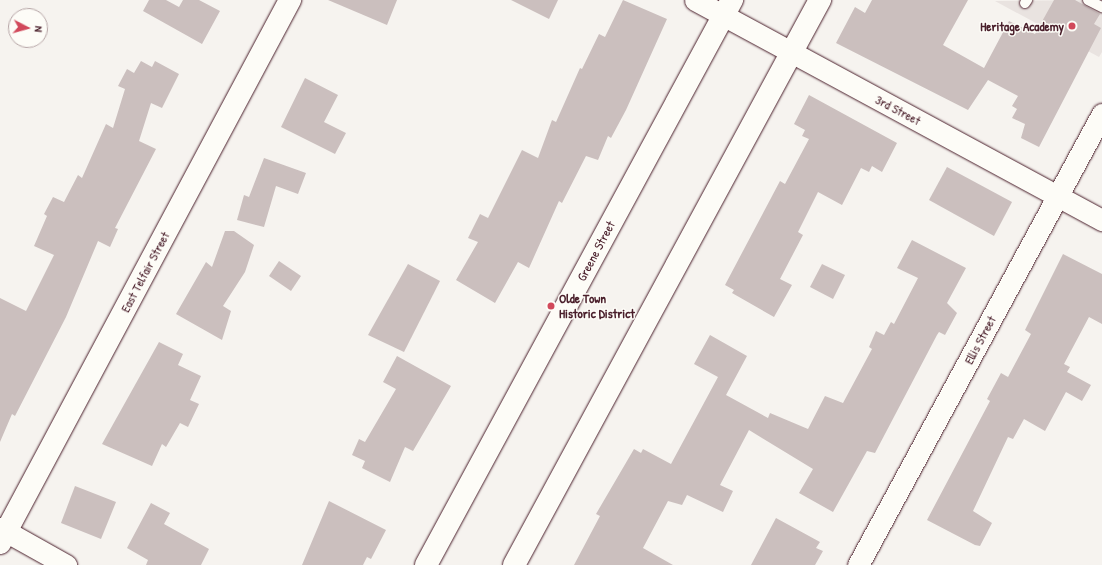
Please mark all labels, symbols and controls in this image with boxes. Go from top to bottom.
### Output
north arrow [8,8,48,48]
place label: Heritage Academy [980,18,1064,34]
marker: Heritage Academy [1067,21,1077,31]
text: N [32,25,46,33]
street label: 3rd Street [873,92,923,128]
street label: Greene Street [574,218,618,284]
street label: East Telfair Street [117,229,173,315]
place label: Olde Town Historic District [559,291,635,322]
marker: Olde Town Historic District [546,301,556,311]
street label: Ellis Street [961,313,999,367]

